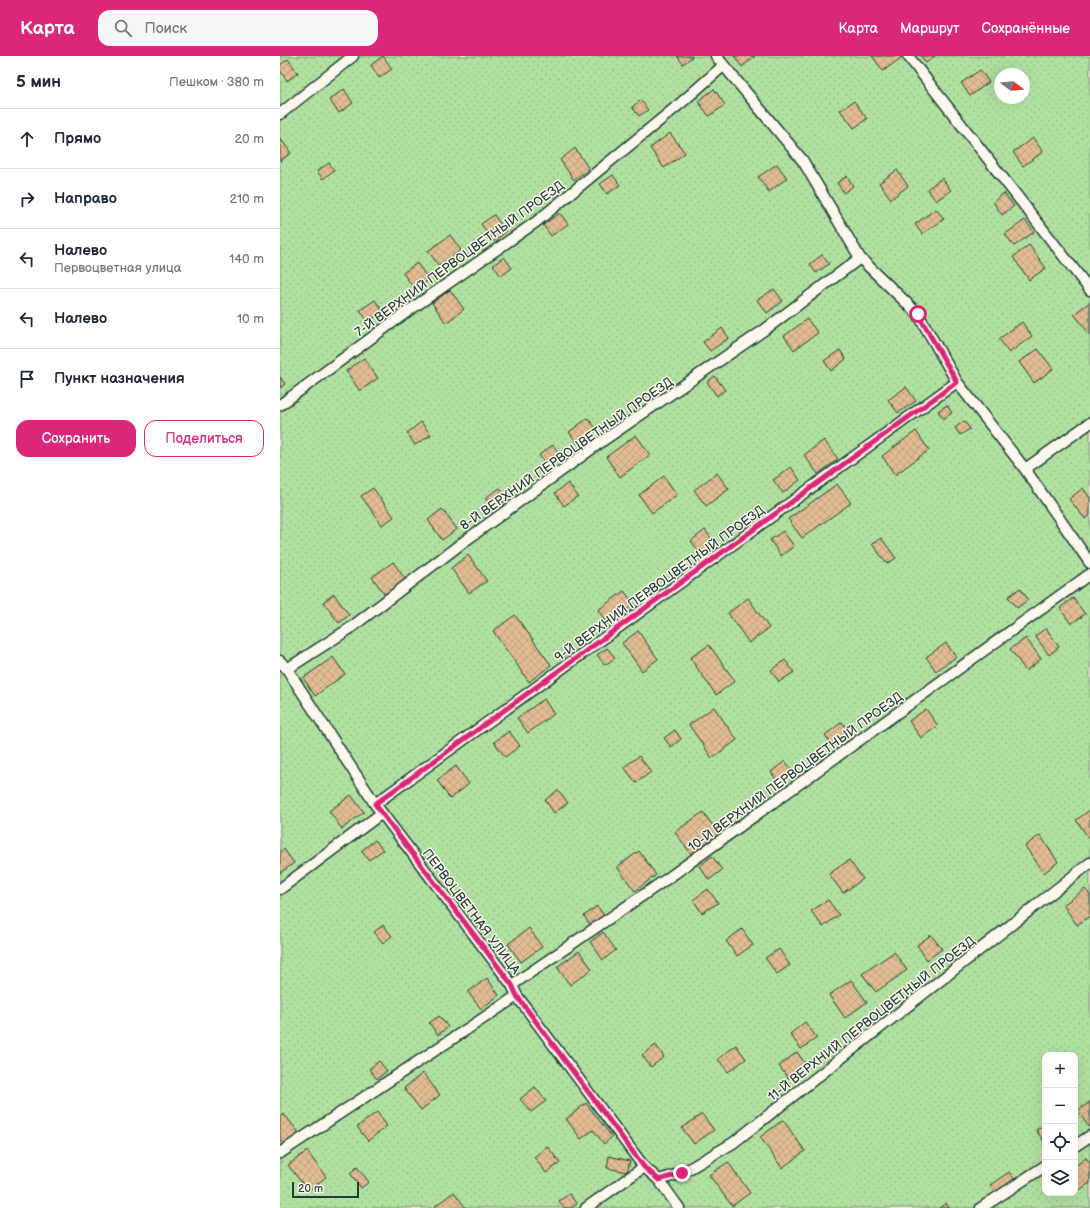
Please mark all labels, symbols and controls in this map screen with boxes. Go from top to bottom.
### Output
search box [98,10,378,46]
text: Карта [20,17,74,40]
icon: search [112,17,134,39]
text: Поиск [144,19,187,38]
text: Карта [839,20,878,37]
text: Маршрут [900,20,960,37]
text: Сохранённые [982,20,1070,37]
north arrow [994,68,1030,104]
text: 5 мин [16,72,61,92]
text: Пешком · 380 m [169,74,264,90]
icon: ahead [16,128,38,150]
text: Прямо [54,129,101,148]
text: 20 m [234,131,264,147]
street label: 7-Й ВЕРХНИЙ ПЕРВОЦВЕТНЫЙ ПРОЕЗД [352,177,567,340]
icon: right [16,188,38,210]
text: Направо [54,189,117,208]
text: 210 m [230,191,264,207]
text: Налево [54,241,107,260]
icon: left [16,248,38,270]
text: 140 m [229,251,264,267]
text: Первоцветная улица [54,260,181,276]
route start [909,305,927,323]
icon: left [16,308,38,330]
text: Налево [54,309,107,328]
text: 10 m [237,311,264,327]
icon: arrive [16,368,38,390]
text: Пункт назначения [54,369,185,388]
street label: 8-Й ВЕРХНИЙ ПЕРВОЦВЕТНЫЙ ПРОЕЗД [457,374,676,534]
button: Сохранить [16,420,136,457]
button: Поделиться [144,420,264,457]
street label: 9-Й ВЕРХНИЙ ПЕРВОЦВЕТНЫЙ ПРОЕЗД [551,502,768,665]
street label: 10-Й ВЕРХНИЙ ПЕРВОЦВЕТНЫЙ ПРОЕЗД [685,689,906,855]
street label: ПЕРВОЦВЕТНАЯ УЛИЦА [419,846,524,977]
street label: 11-Й ВЕРХНИЙ ПЕРВОЦВЕТНЫЙ ПРОЕЗД [765,933,978,1105]
map controls [1042,1052,1078,1196]
button: + [1042,1052,1078,1088]
button: − [1042,1088,1078,1124]
button: locate [1042,1124,1078,1160]
button: layers [1042,1160,1078,1196]
route end [673,1164,691,1182]
scale bar [292,1180,359,1199]
text: 20 m [298,1182,323,1195]

